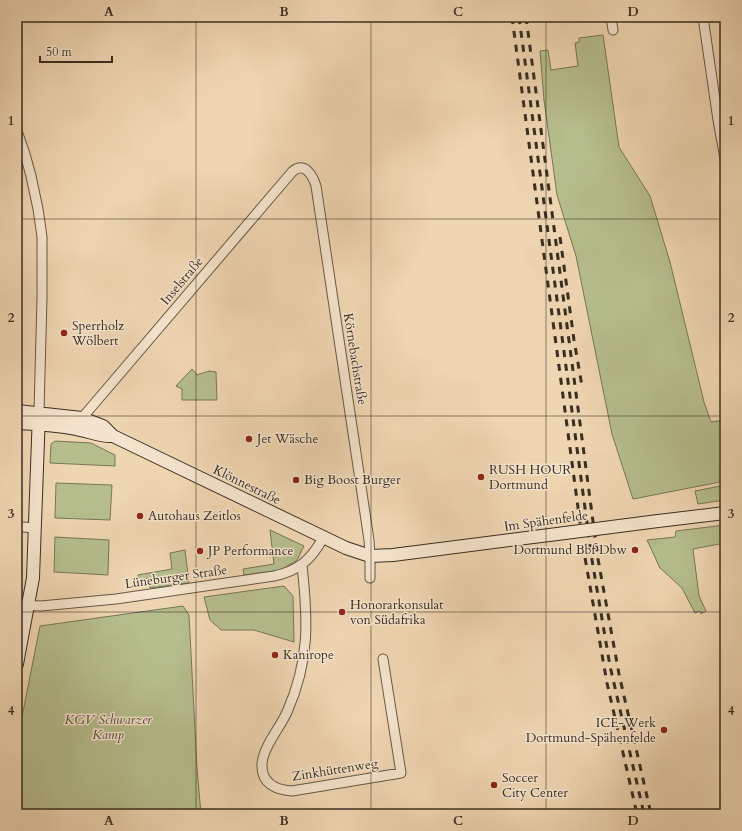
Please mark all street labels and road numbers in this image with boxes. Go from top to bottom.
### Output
street label: Inselstraße [157,253,208,309]
street label: Körnebachstraße [339,312,371,406]
street label: Klönnestraße [210,461,284,509]
street label: Im Spähenfelde [503,506,589,536]
street label: Lüneburger Straße [124,561,228,593]
street label: Zinkhüttenweg [291,754,380,786]

